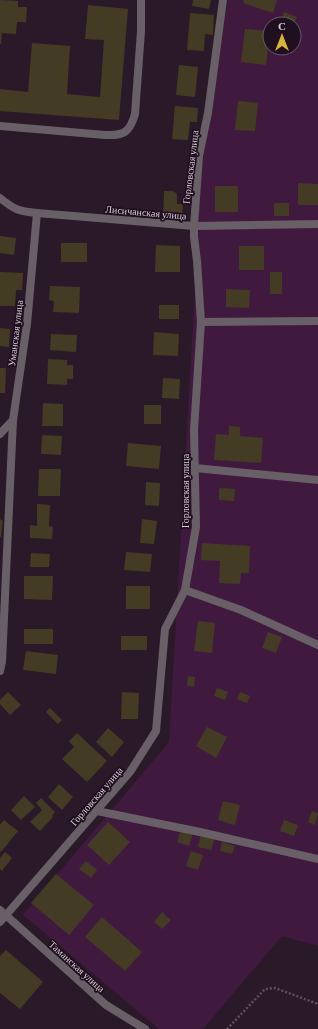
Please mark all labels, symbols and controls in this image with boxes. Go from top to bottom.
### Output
north arrow [262,16,302,56]
text: С [278,20,286,32]
street label: Горловская улица [181,129,201,205]
street label: Лисичанская улица [105,203,188,222]
street label: Уманская улица [6,299,25,367]
street label: Горловская улица [180,453,191,528]
street label: Горловская улица [68,764,125,828]
street label: Таманская улица [47,938,107,995]

